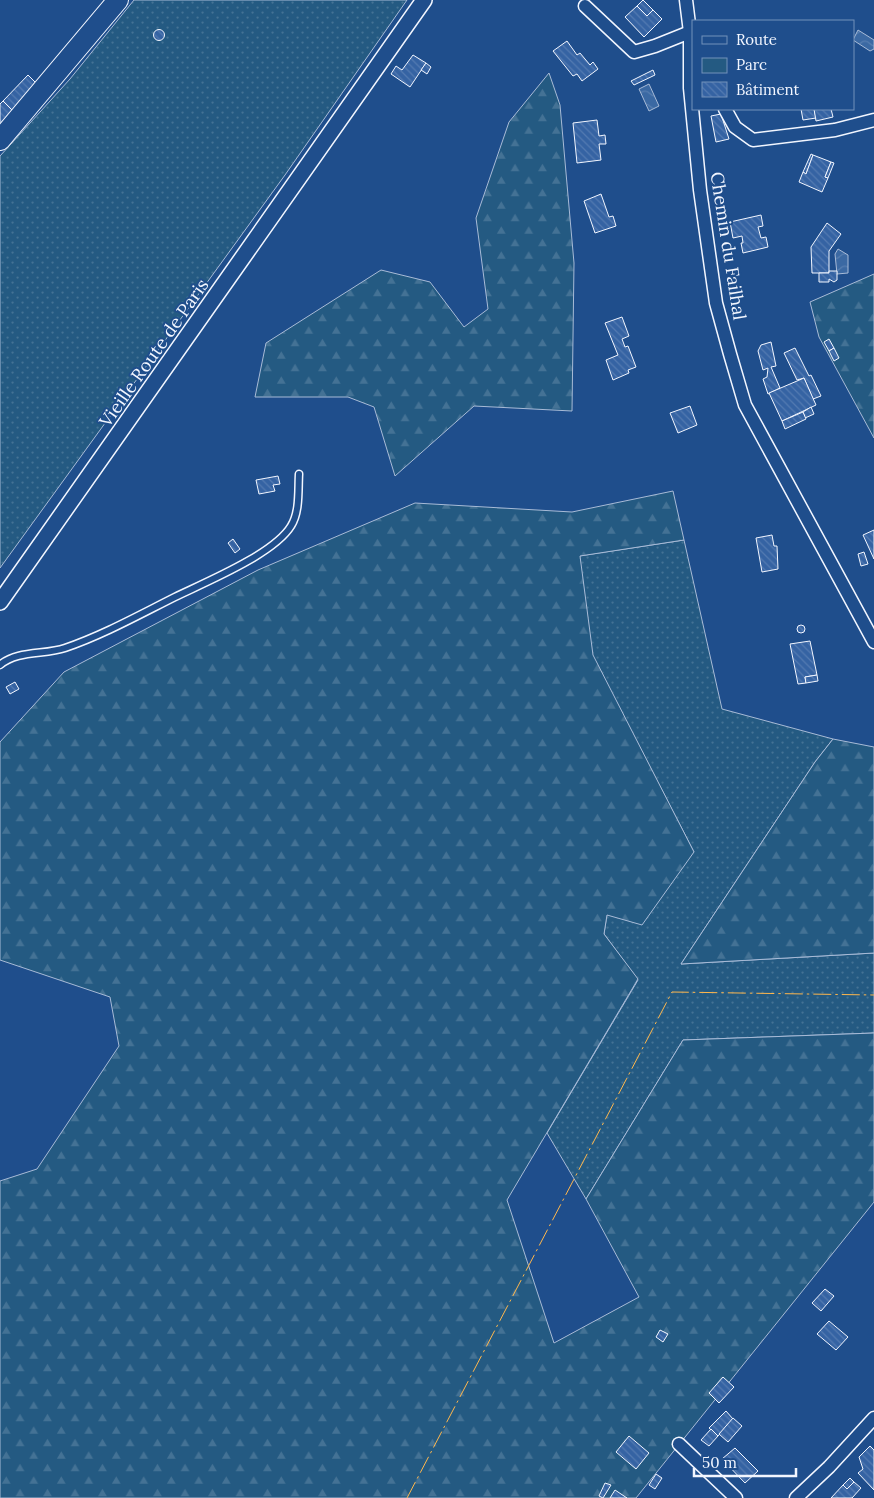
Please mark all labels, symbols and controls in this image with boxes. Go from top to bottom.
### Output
legend [692,20,854,110]
text: Route [736,30,777,49]
text: Parc [736,55,767,74]
text: Bâtiment [736,80,799,99]
street label: Chemin du Failhal [705,170,752,322]
street label: Vieille Route de Paris [93,274,214,432]
scale bar [694,1446,796,1478]
text: 50 m [702,1453,737,1472]

